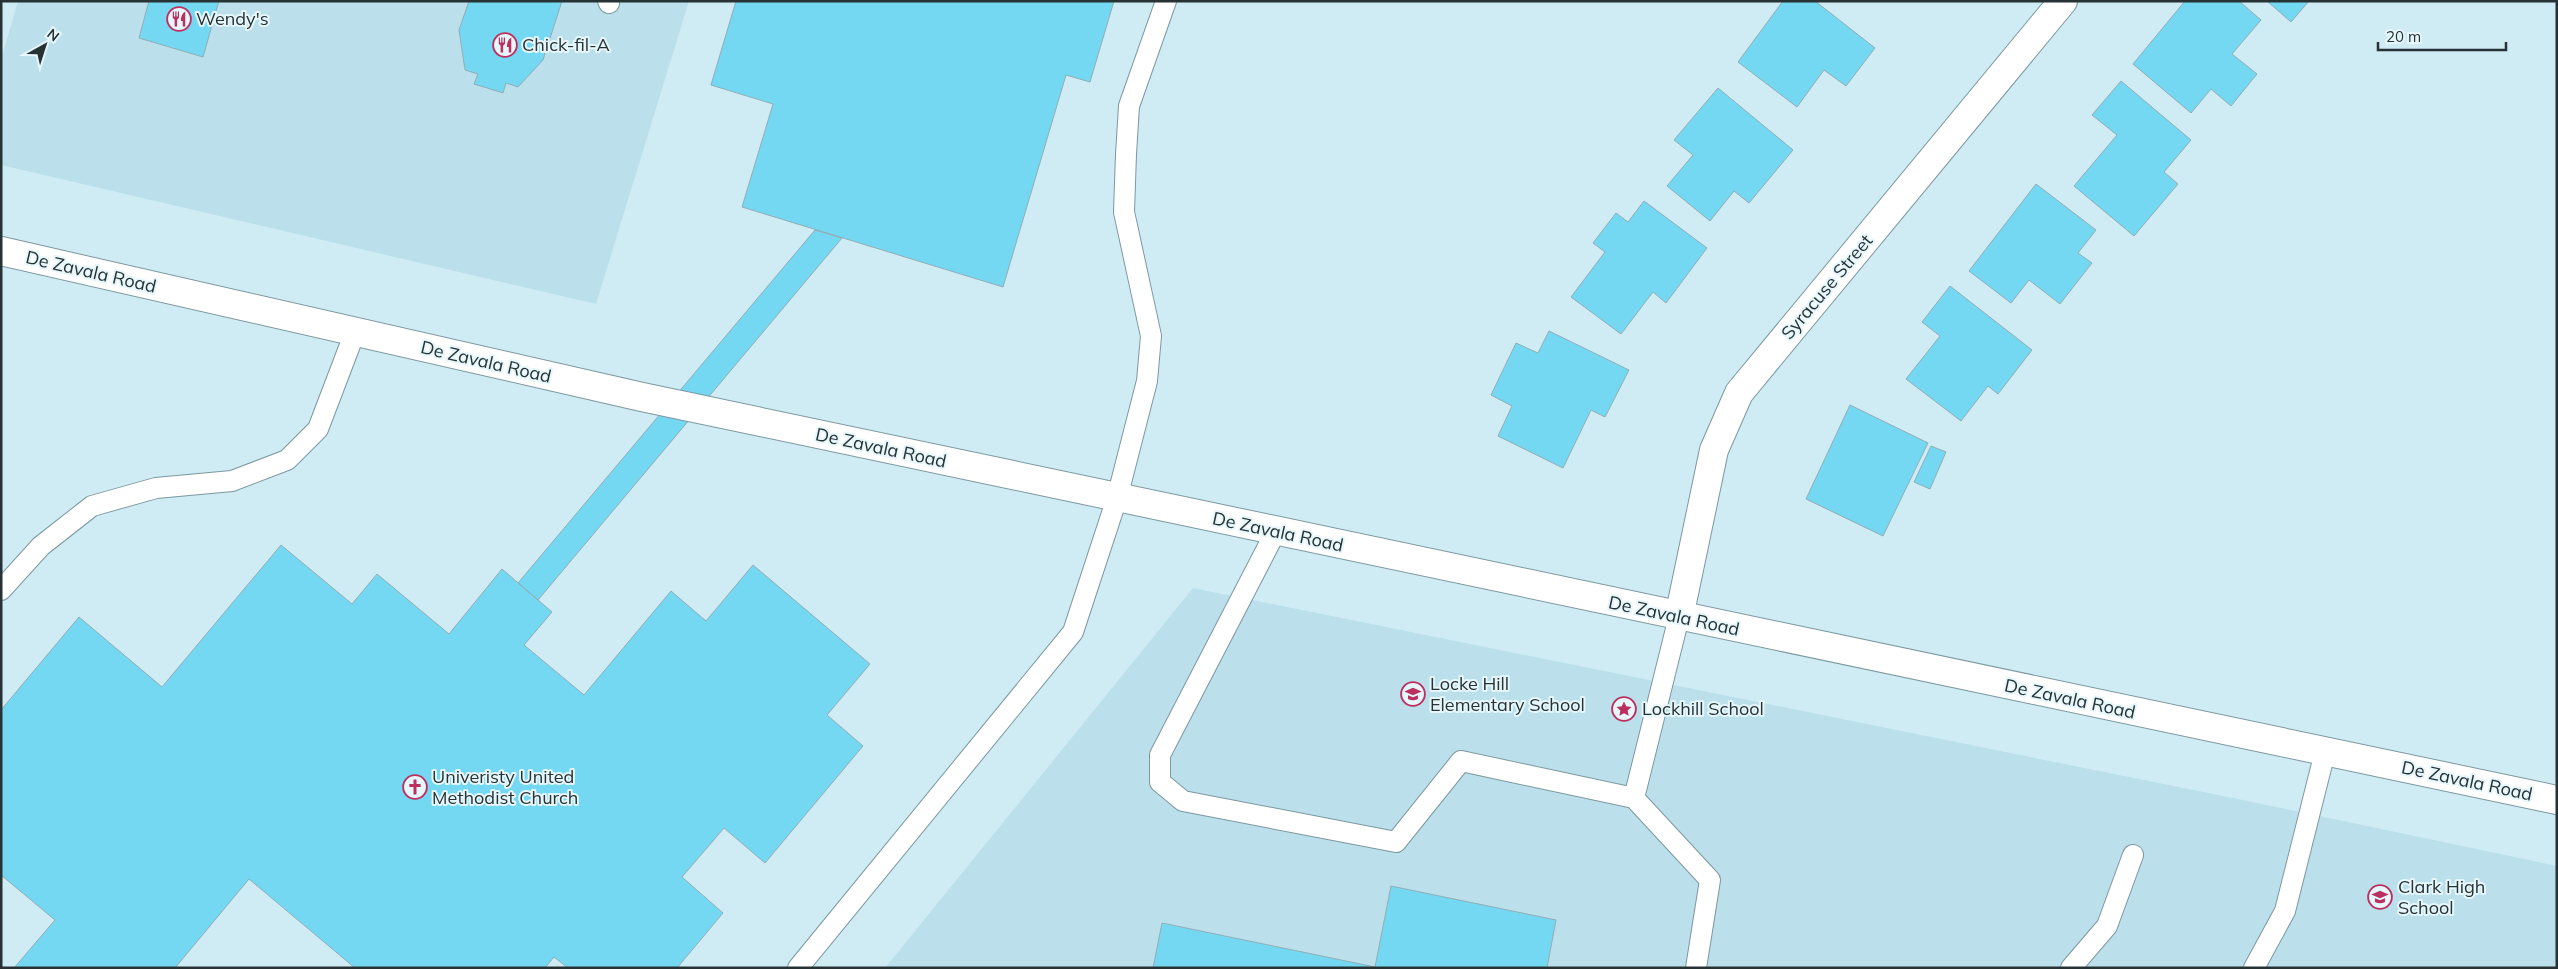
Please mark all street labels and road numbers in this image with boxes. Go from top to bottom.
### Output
street label: Syracuse Street [1776,229,1877,344]
street label: De Zavala Road [24,245,159,298]
street label: De Zavala Road [419,335,554,388]
street label: De Zavala Road [814,422,949,473]
street label: De Zavala Road [1211,506,1346,557]
street label: De Zavala Road [1607,590,1742,641]
street label: De Zavala Road [2003,673,2138,724]
street label: De Zavala Road [2400,755,2535,806]

